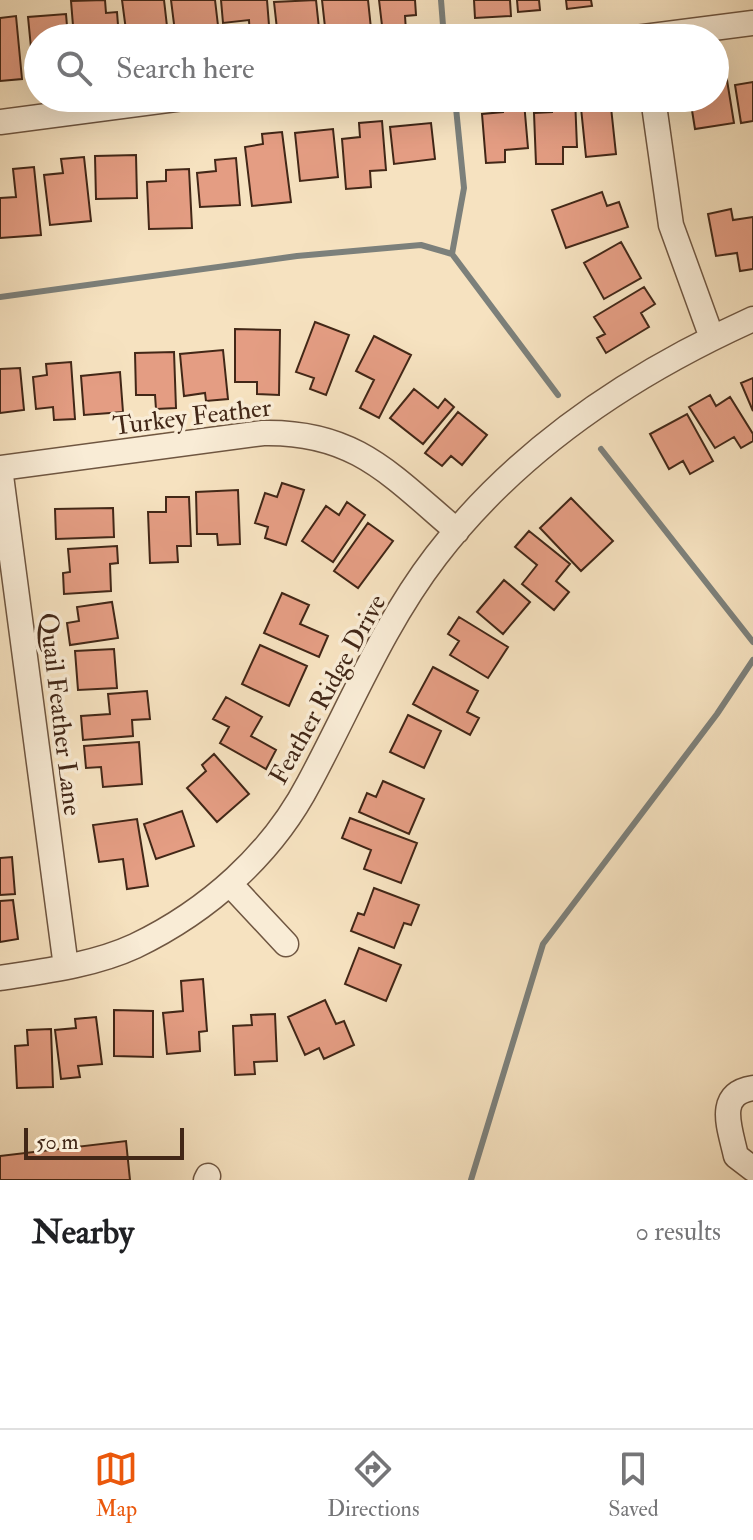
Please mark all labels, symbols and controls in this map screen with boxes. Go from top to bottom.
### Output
search box [24,24,729,112]
icon: search [52,46,96,90]
text: Search here [116,50,255,87]
street label: Turkey Feather [111,391,273,443]
street label: Feather Ridge Drive [262,589,393,790]
street label: Quail Feather Lane [32,611,88,818]
scale bar [24,1124,184,1160]
text: 50 m [36,1128,78,1156]
text: Nearby [32,1211,134,1254]
text: 0 results [636,1216,721,1248]
tab: Map [94,1447,138,1523]
tab: Directions [327,1447,420,1523]
tab: Saved [608,1447,659,1523]

